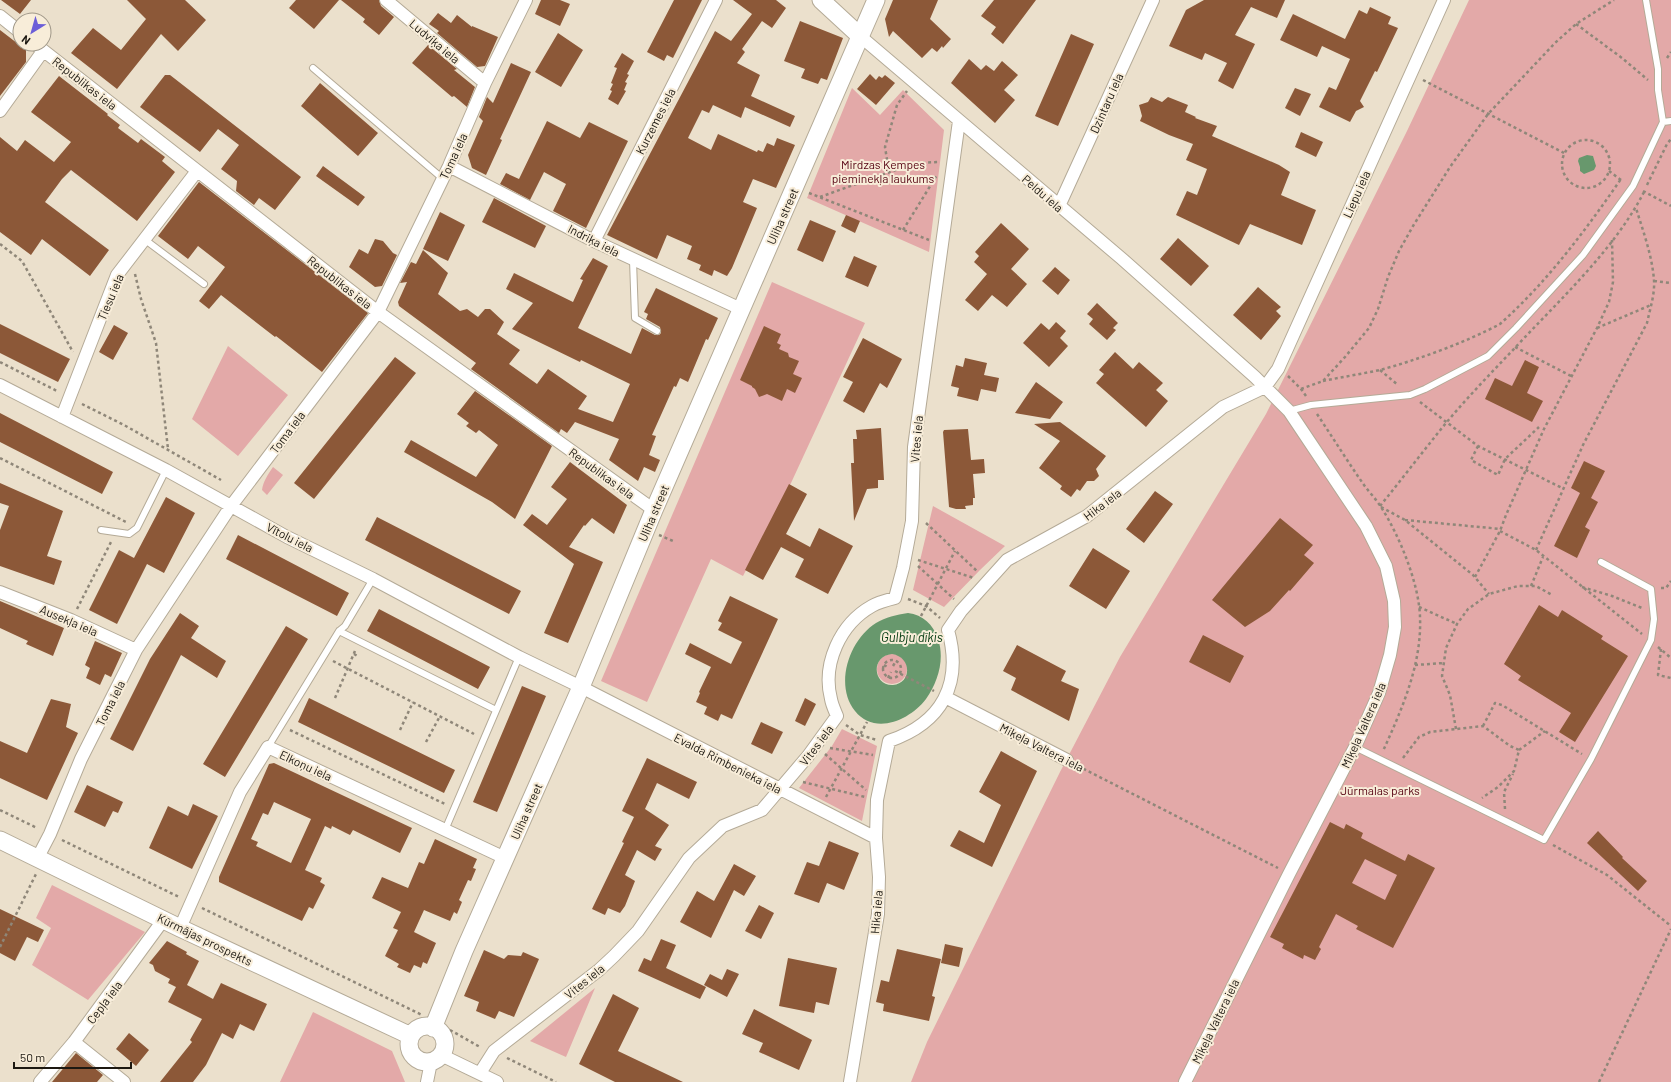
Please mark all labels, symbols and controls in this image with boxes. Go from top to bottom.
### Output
north arrow [12,12,52,52]
street label: Ludviķa iela [407,16,463,66]
text: N [19,33,33,48]
street label: Republikas iela [50,54,120,112]
street label: Dzintaru iela [1087,71,1125,135]
street label: Kurzemes iela [632,85,678,157]
street label: Toma iela [436,131,470,181]
park label: Mirdzas Ķempes pieminekļa laukums [832,157,935,185]
street label: Liepu iela [1339,168,1373,220]
street label: Peldu iela [1020,171,1066,215]
street label: Uliha street [763,186,801,246]
street label: Indriķa iela [566,221,622,259]
street label: Republikas iela [305,253,375,311]
street label: Tiesu iela [94,272,126,322]
street label: Toma iela [267,408,307,456]
street label: Vites iela [907,415,925,463]
street label: Republikas iela [566,445,638,501]
street label: Uliha street [635,483,671,543]
street label: Hika iela [1080,485,1124,523]
street label: Vītolu iela [264,519,316,555]
street label: Ausekļa iela [38,602,100,638]
water label: Gulbju dīķis [881,629,943,645]
street label: Toma iela [93,678,127,728]
street label: Miķeļa Valtera iela [1338,680,1388,770]
street label: Miķeļa Valtera iela [998,720,1086,774]
street label: Vites iela [796,722,836,768]
street label: Evalda Rimbenieka iela [672,730,784,796]
street label: Elkoņu iela [278,747,334,783]
street label: Uliha street [507,781,545,841]
park label: Jūrmalas parks [1340,783,1420,797]
street label: Hika iela [867,890,885,934]
street label: Kūrmājas prospekts [155,910,255,968]
street label: Vites iela [561,961,607,1001]
street label: Miķeļa Valtera iela [1188,976,1242,1066]
street label: Cepļa iela [83,978,125,1026]
scale bar [14,1044,131,1070]
text: 50 m [20,1050,45,1064]

